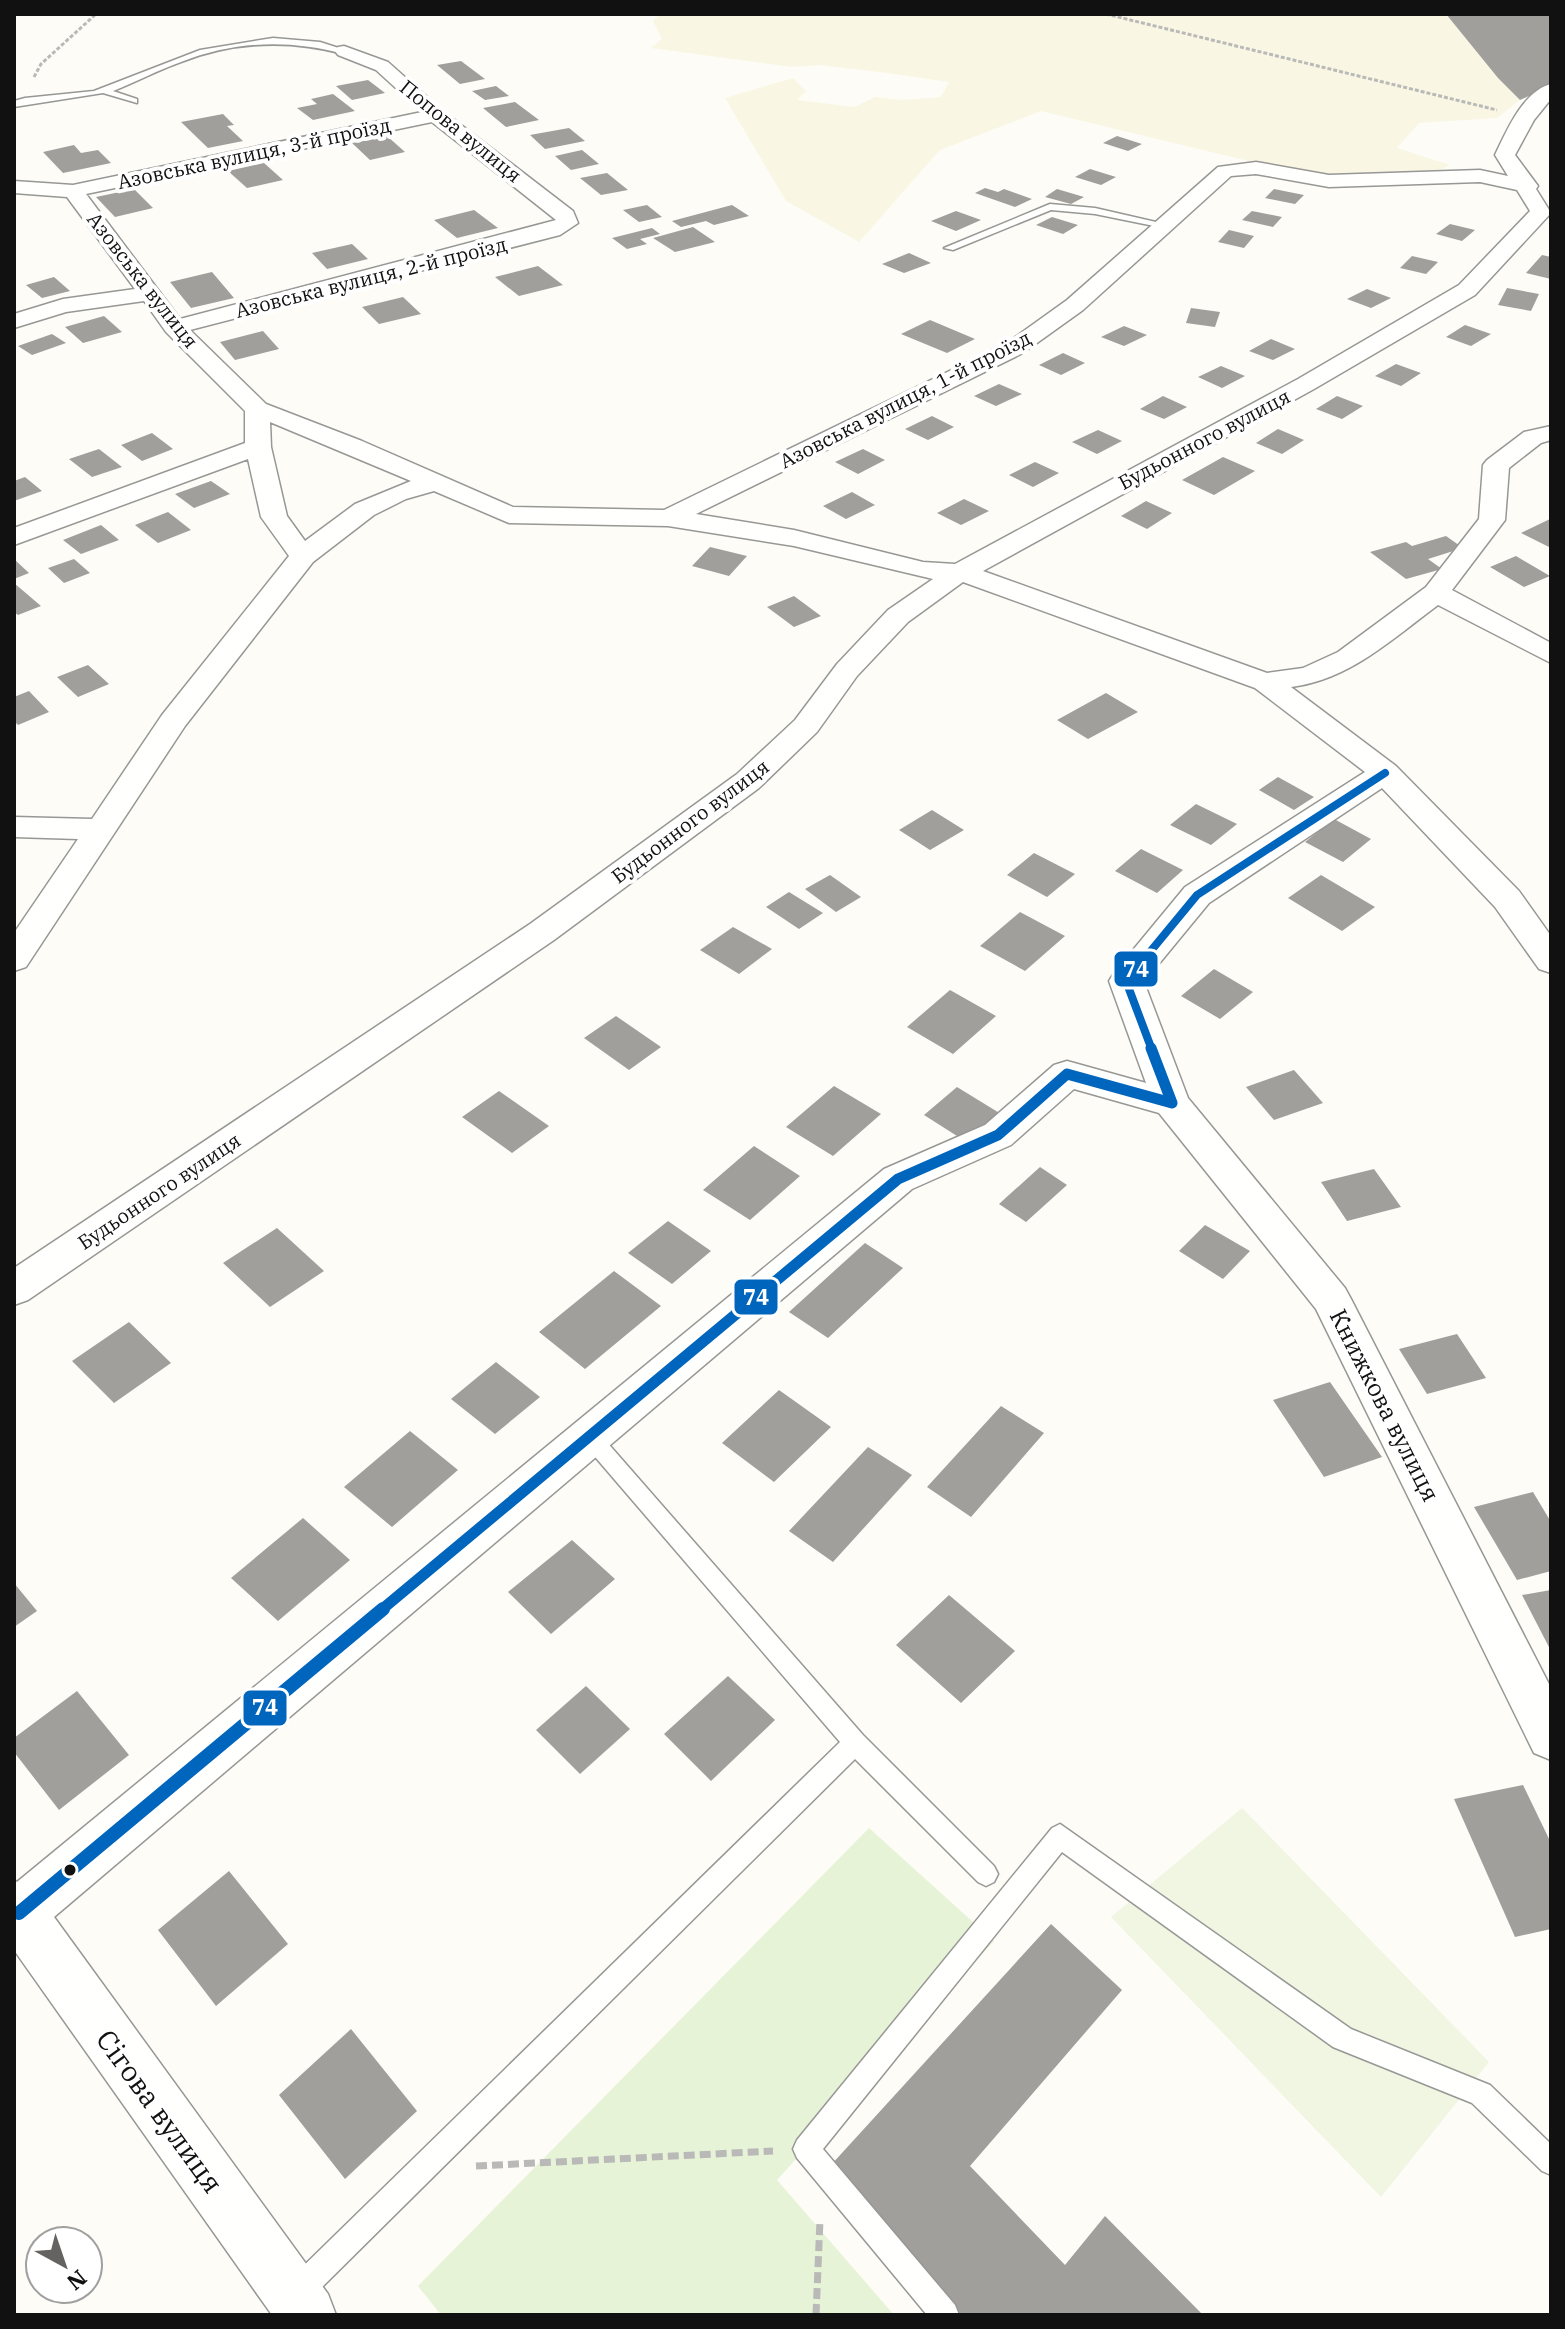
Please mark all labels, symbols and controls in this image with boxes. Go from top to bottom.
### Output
street label: Попова вулиця [394,74,528,188]
street label: Азовська вулиця, 3-й проїзд [115,111,393,195]
street label: Азовська вулиця [81,206,205,354]
street label: Азовська вулиця, 2-й проїзд [233,230,509,324]
street label: Азовська вулиця, 1-й проїзд [775,324,1035,474]
street label: Будьонного вулиця [1113,382,1295,496]
street label: Будьонного вулиця [606,753,774,889]
line badge: 74 [1113,950,1159,988]
text: 74 [1123,954,1149,983]
street label: Будьонного вулиця [72,1126,246,1256]
line badge: 74 [733,1278,779,1316]
text: 74 [743,1282,769,1311]
street label: Книжкова вулиця [1323,1303,1447,1507]
line badge: 74 [242,1689,288,1727]
text: 74 [252,1692,278,1721]
unlabelled marker [62,1862,78,1878]
street label: Сігова вулиця [88,2022,232,2200]
north arrow [24,2225,104,2305]
text: N [61,2264,93,2297]

